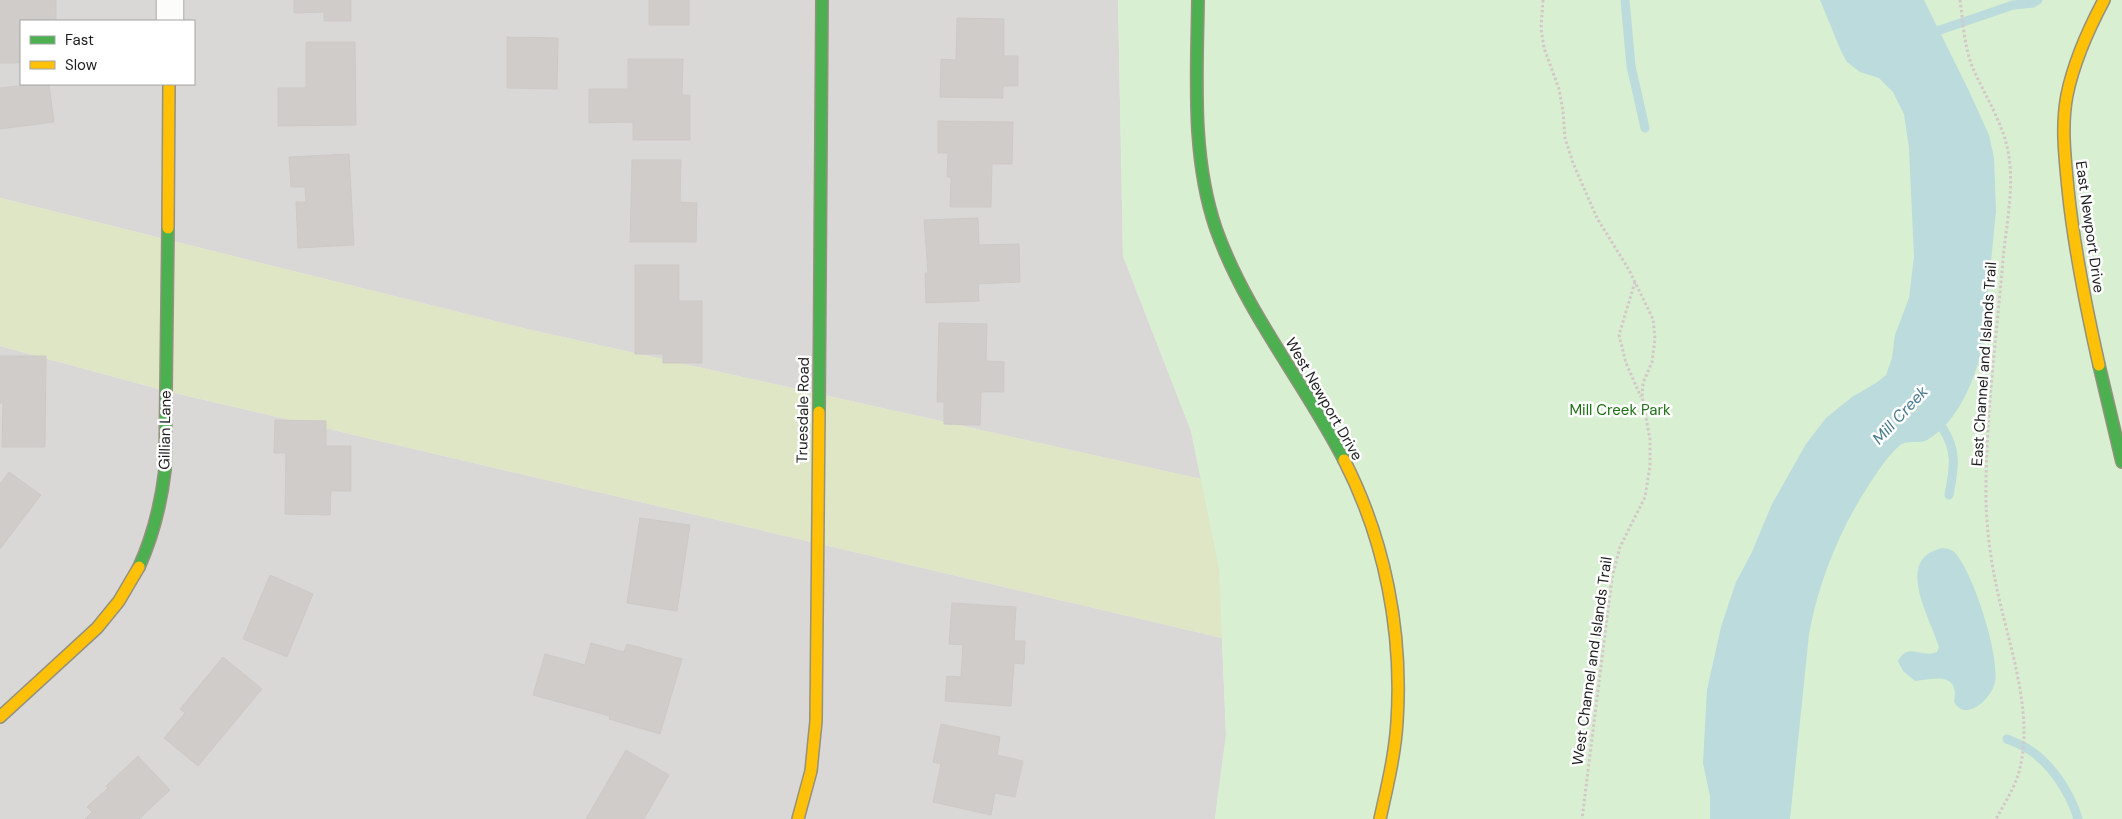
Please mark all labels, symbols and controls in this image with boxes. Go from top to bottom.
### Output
legend [20,20,195,85]
text: Fast [65,30,94,50]
text: Slow [65,55,98,75]
street label: East Newport Drive [2071,160,2109,294]
street label: East Channel and Islands Trail [1967,261,2001,467]
street label: West Newport Drive [1281,334,1367,464]
street label: Truesdale Road [792,357,814,463]
water label: Mill Creek [1868,381,1933,449]
street label: Gillian Lane [154,390,176,470]
park label: Mill Creek Park [1569,400,1671,420]
street label: West Channel and Islands Trail [1567,555,1617,767]

